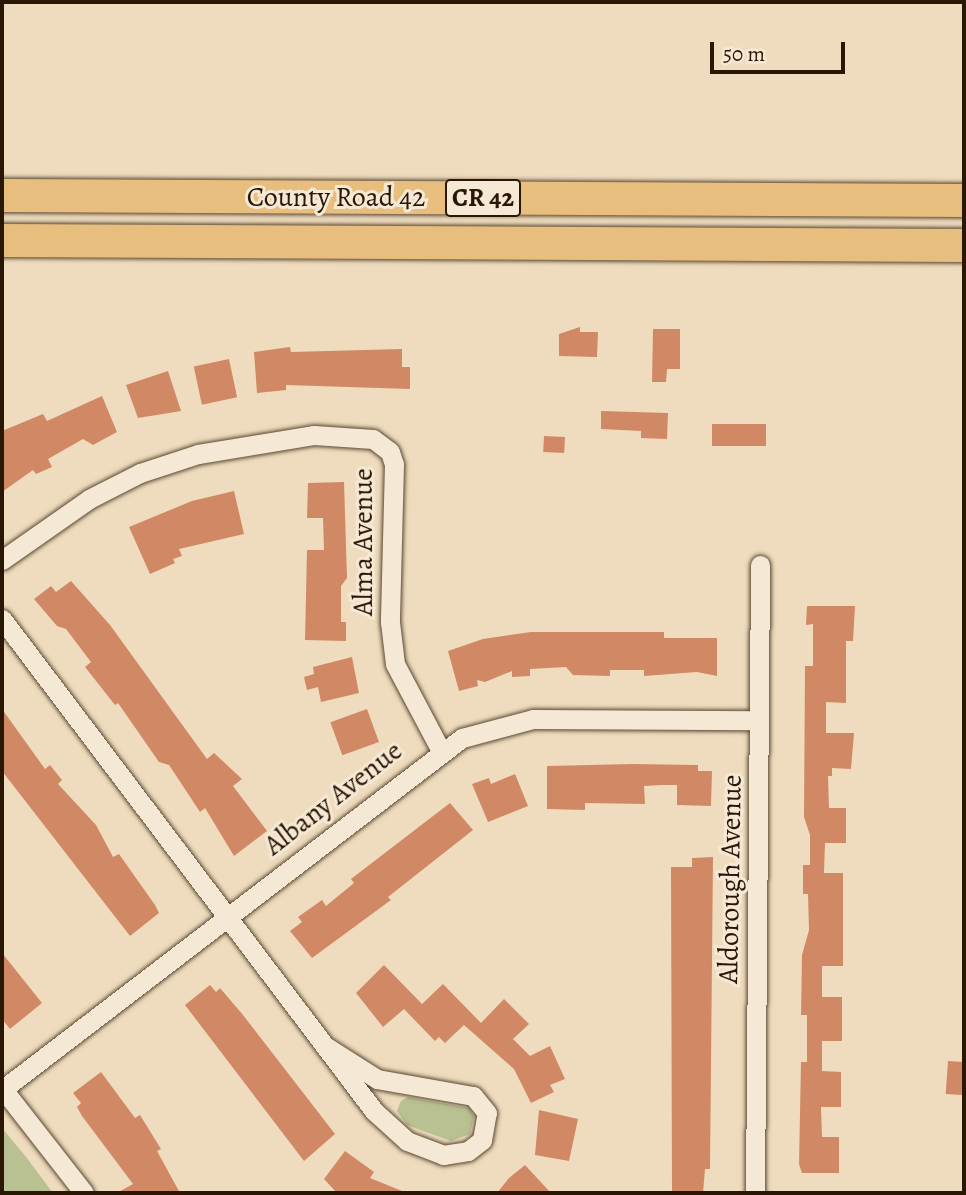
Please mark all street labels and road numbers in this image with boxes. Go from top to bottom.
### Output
road number: CR 42 [444,176,522,220]
street label: County Road 42 [247,180,425,214]
street label: Alma Avenue [346,468,380,616]
street label: Albany Avenue [257,734,409,862]
street label: Aldorough Avenue [711,774,749,984]

